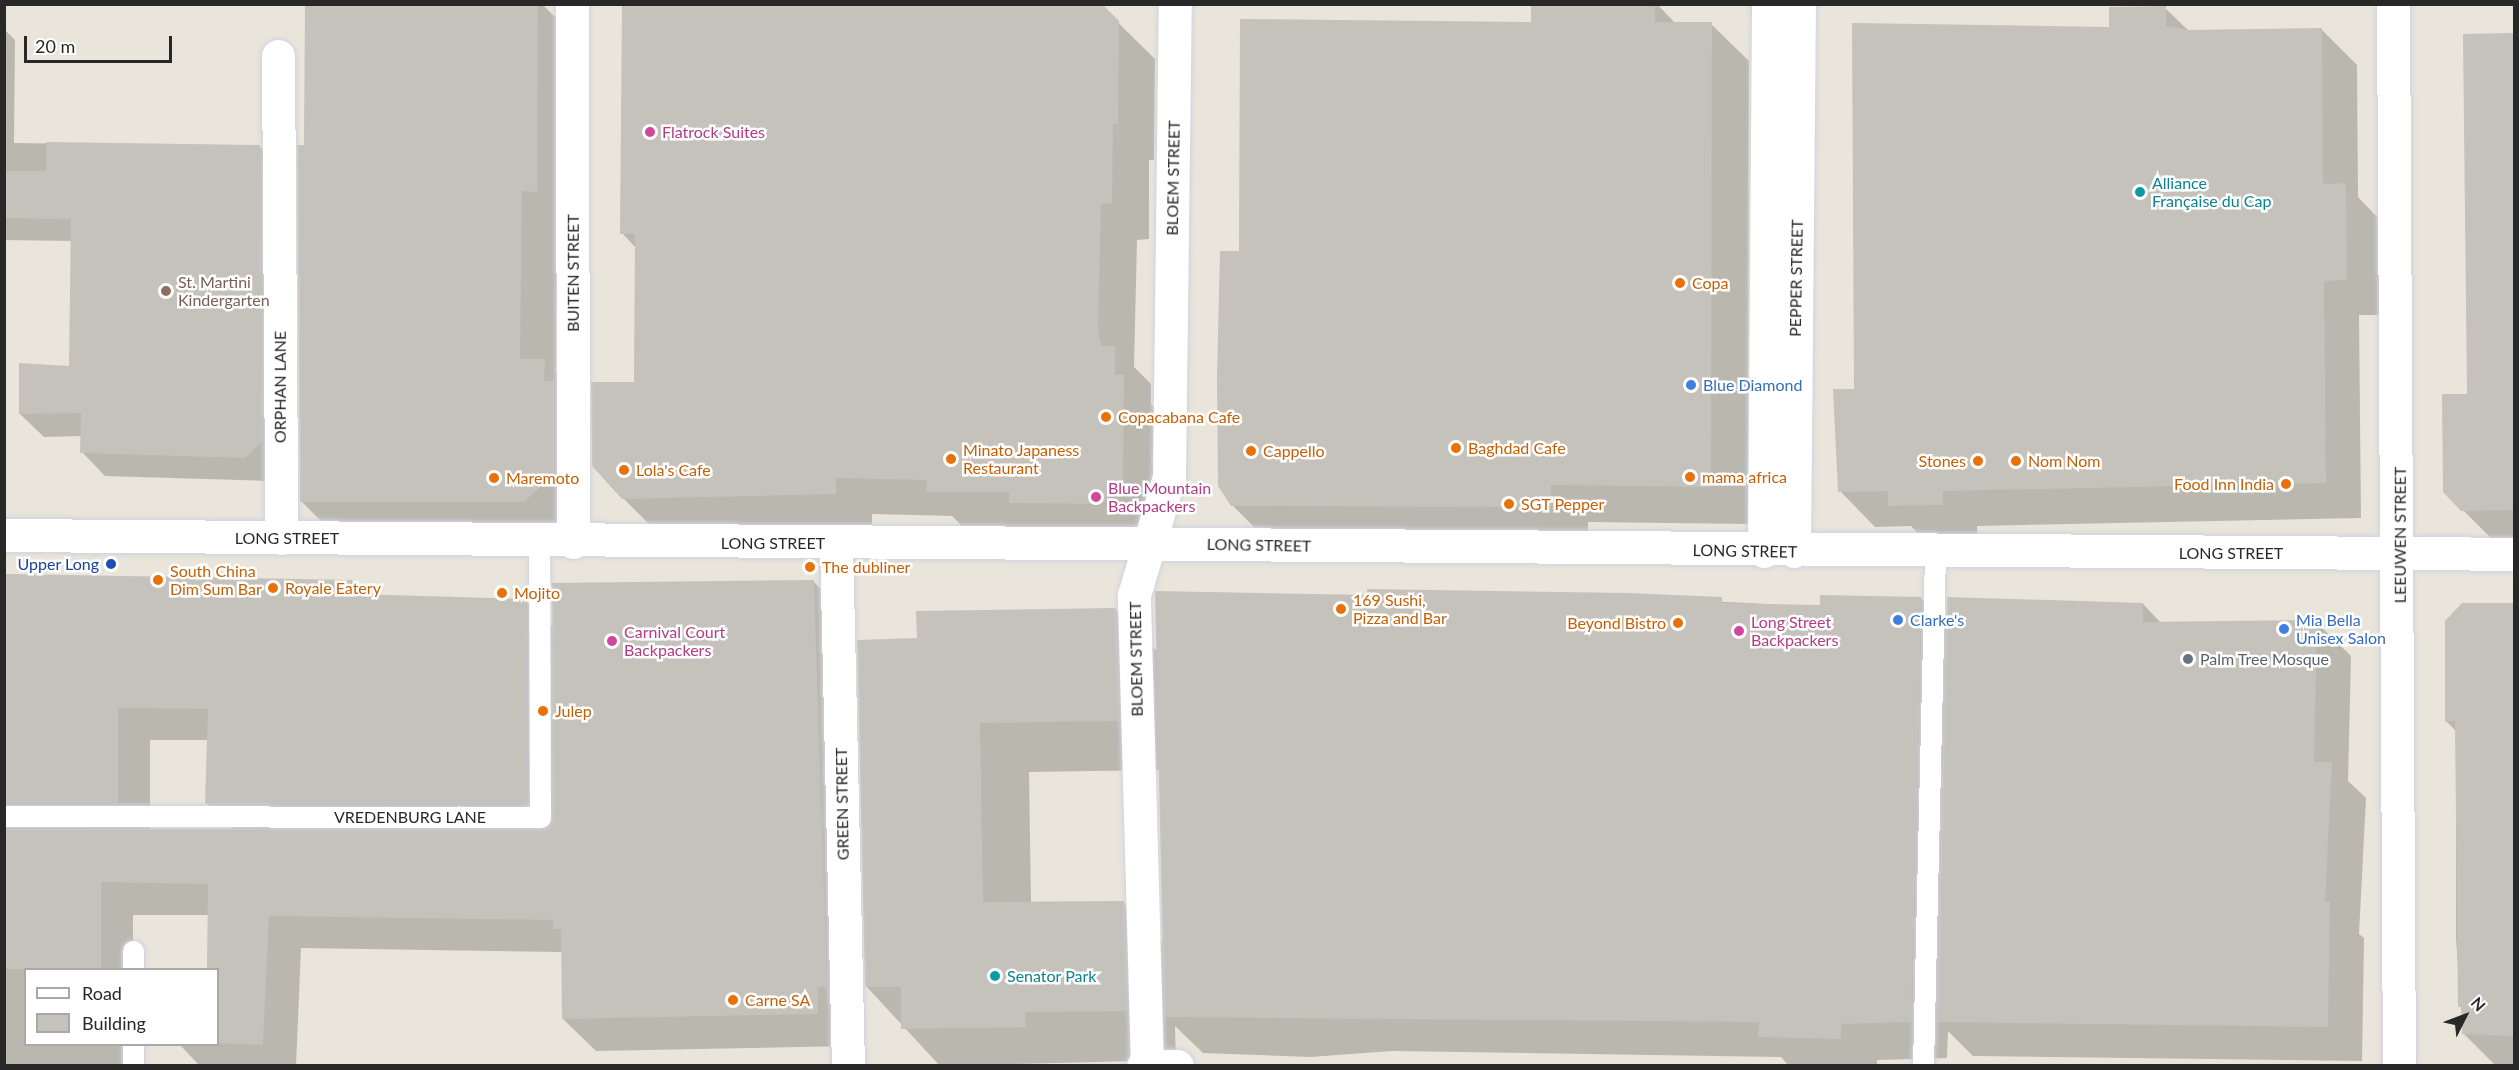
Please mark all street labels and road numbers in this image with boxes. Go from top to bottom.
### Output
street label: BLOEM STREET [1162,120,1184,236]
street label: BUITEN STREET [563,214,583,332]
street label: PEPPER STREET [1785,219,1807,337]
street label: ORPHAN LANE [270,331,290,443]
street label: LEEUWEN STREET [2390,467,2410,603]
street label: LONG STREET [235,528,339,548]
street label: LONG STREET [721,533,825,553]
street label: LONG STREET [1207,534,1311,556]
street label: LONG STREET [1693,540,1797,562]
street label: LONG STREET [2179,543,2283,563]
street label: BLOEM STREET [1125,601,1147,717]
street label: GREEN STREET [831,748,853,860]
street label: VREDENBURG LANE [334,807,486,827]

